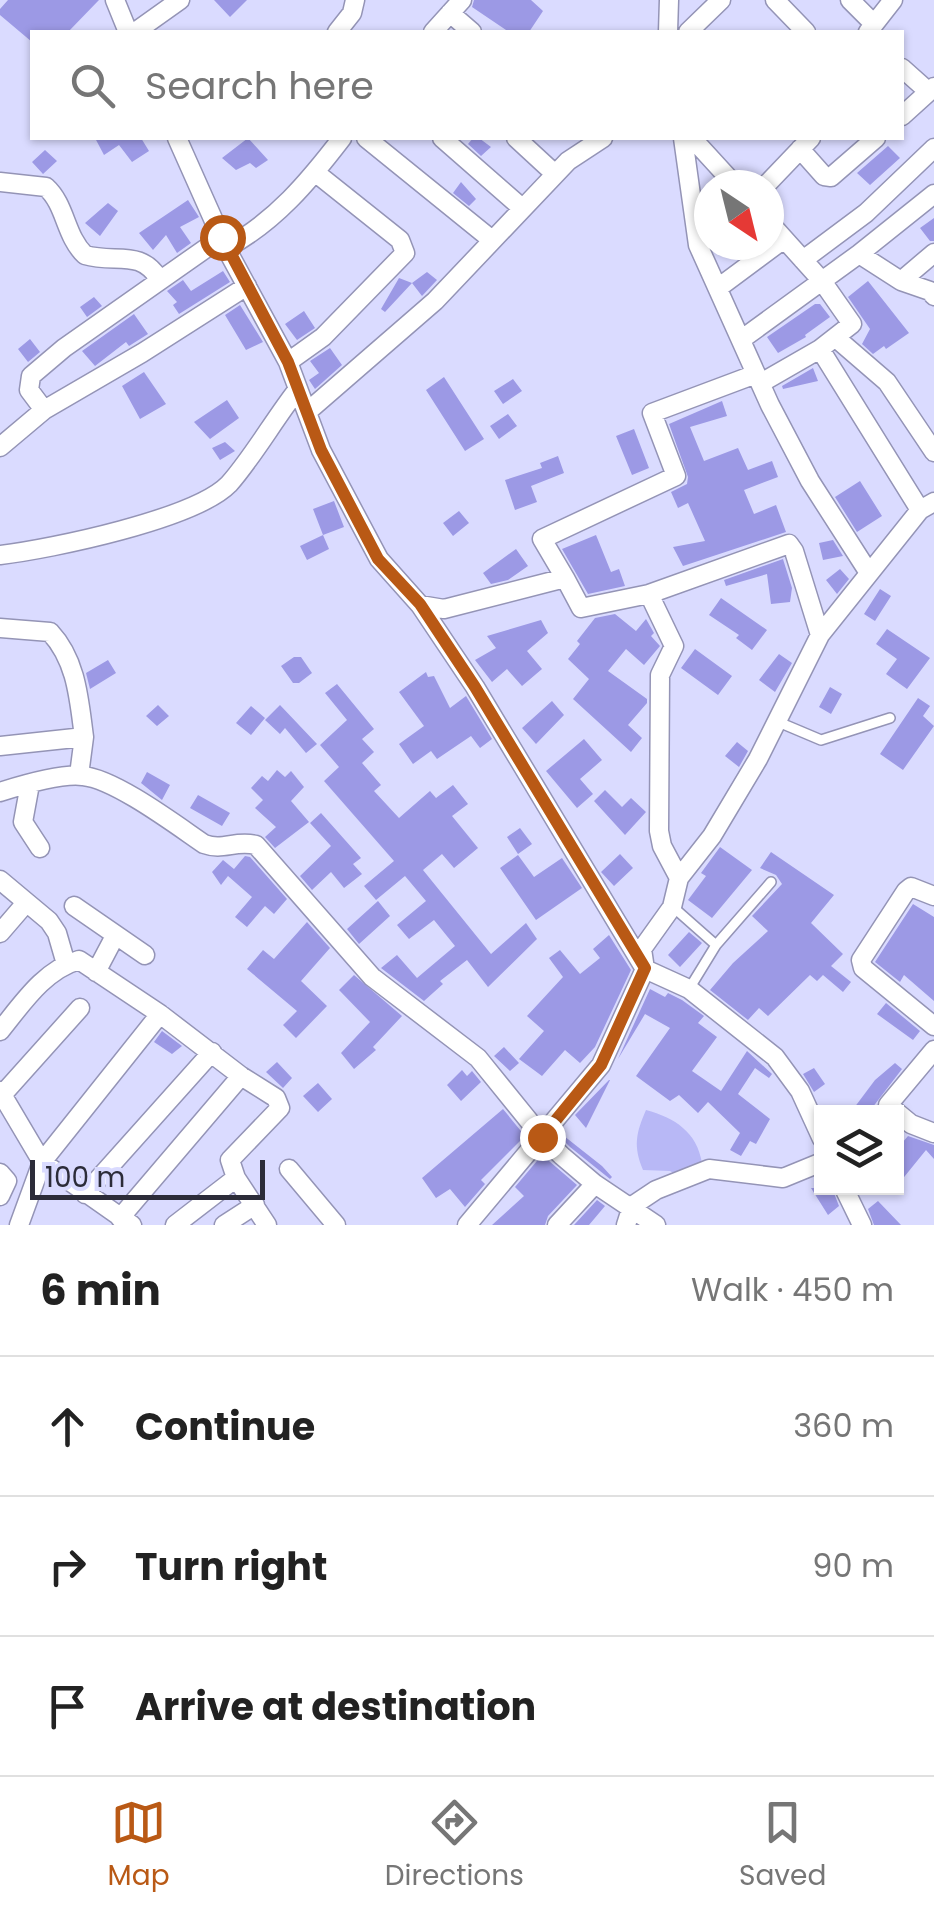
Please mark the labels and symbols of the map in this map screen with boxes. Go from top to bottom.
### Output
north arrow [694,170,784,260]
route start [200,215,246,261]
route end [520,1115,566,1161]
scale bar [30,1155,265,1200]

